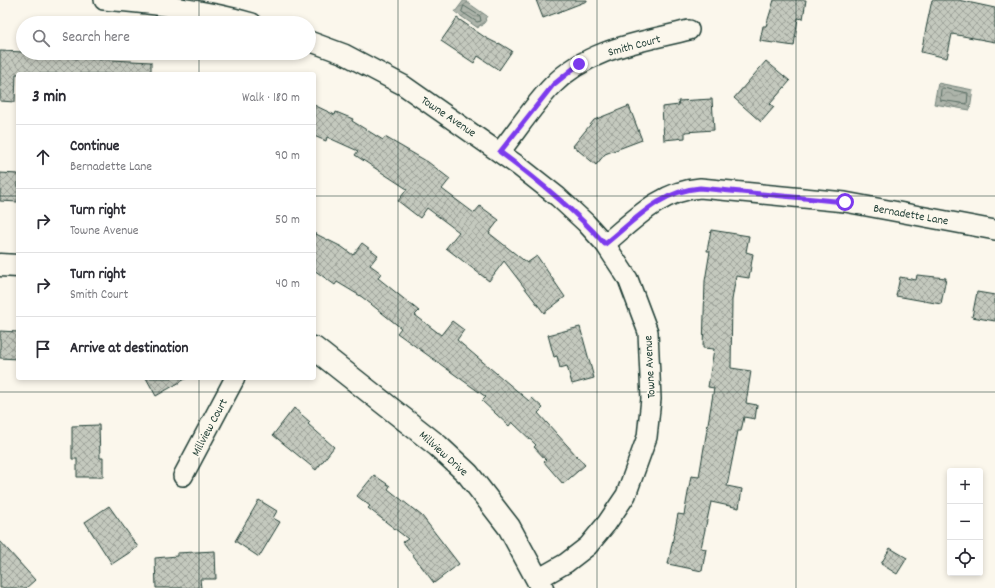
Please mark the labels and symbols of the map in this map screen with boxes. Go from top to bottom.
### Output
street label: Smith Court [606,31,663,62]
route end [570,55,588,73]
street label: Towne Avenue [417,93,479,142]
route start [836,193,854,211]
street label: Bernadette Lane [872,201,950,230]
street label: Towne Avenue [640,335,661,399]
street label: Millview Court [188,395,233,460]
street label: Millview Drive [415,427,471,481]

